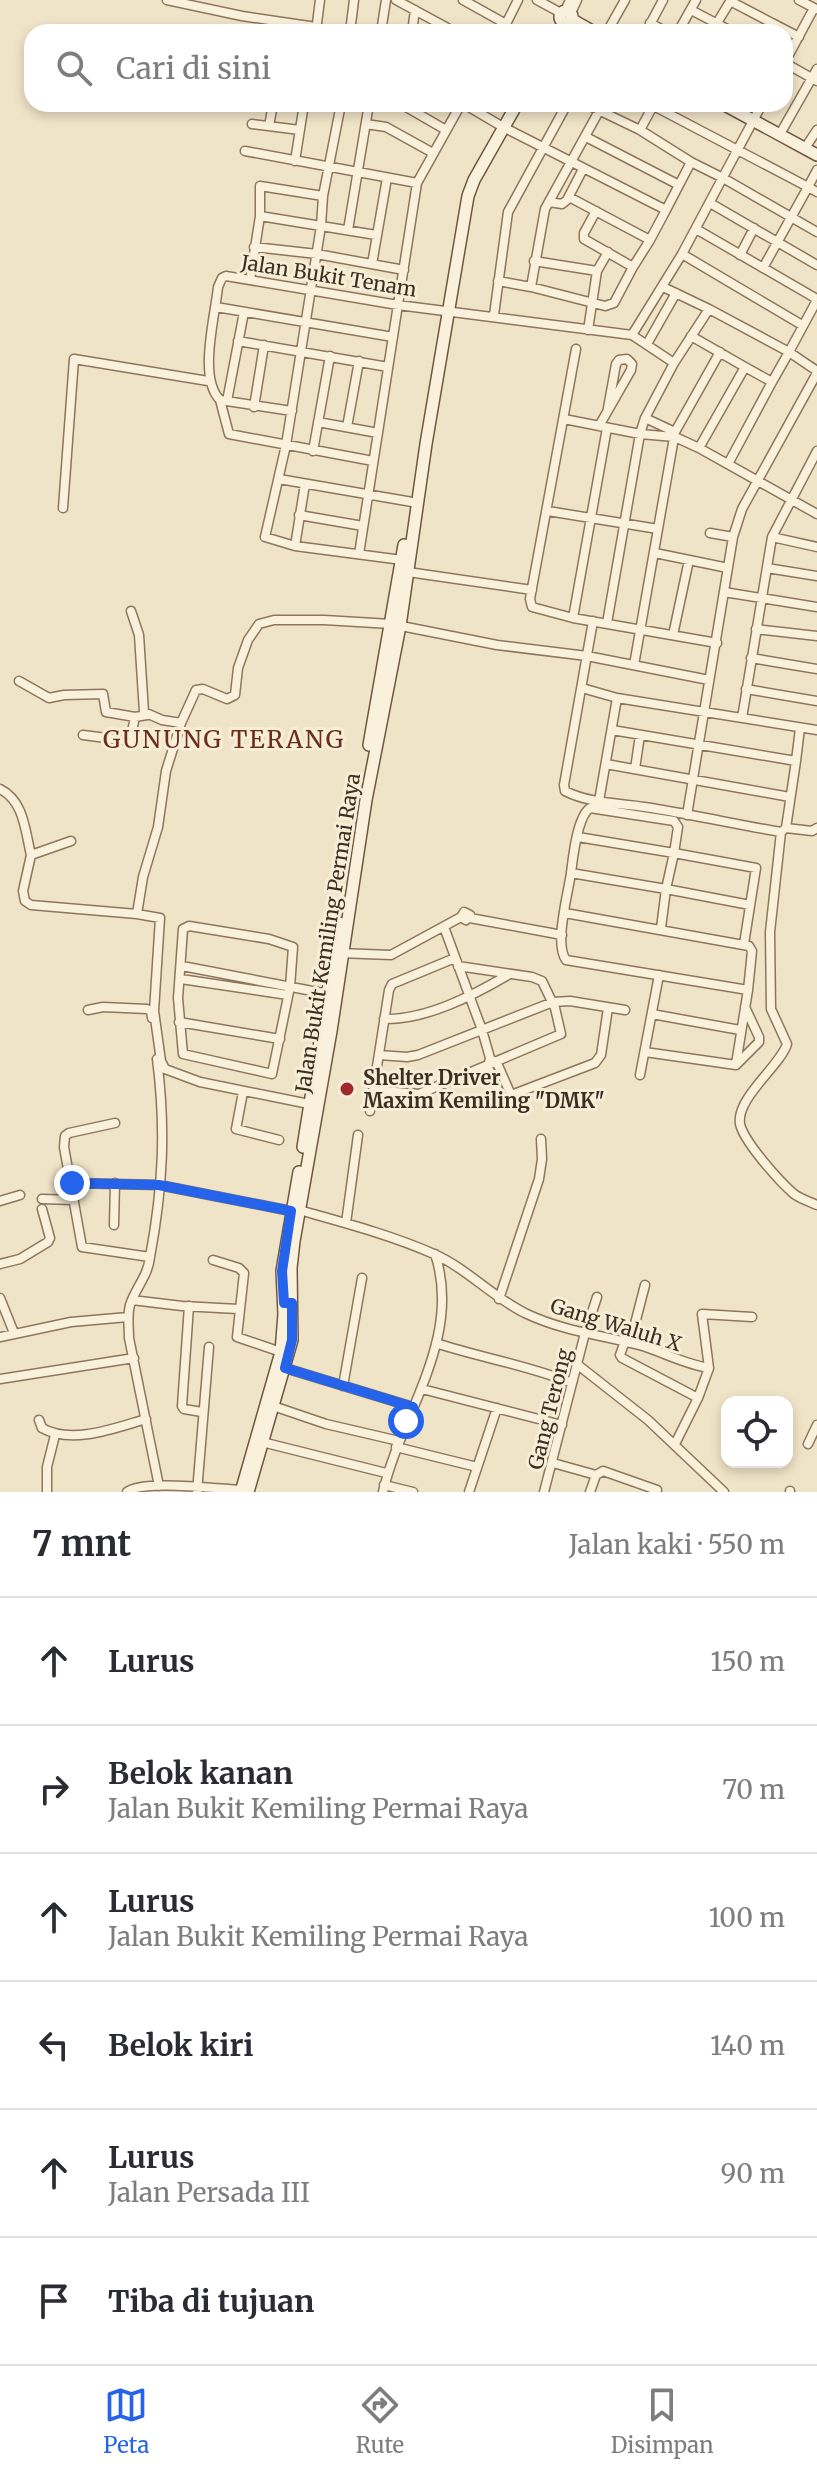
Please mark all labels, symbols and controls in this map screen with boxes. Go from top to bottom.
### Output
search box [24,24,793,112]
icon: search [52,46,96,90]
text: Cari di sini [116,49,271,87]
street label: Jalan Bukit Tenam [239,249,419,302]
district label: GUNUNG TERANG [103,724,345,755]
street label: Jalan Bukit Kemiling Permai Raya [290,771,365,1096]
place label: Shelter Driver Maxim Kemiling "DMK" [363,1065,605,1113]
marker: Shelter Driver Maxim Kemiling "DMK" [338,1080,356,1098]
route end [54,1165,90,1201]
street label: Gang Waluh X [548,1293,685,1356]
street label: Gang Terong [522,1346,577,1472]
map controls [721,1396,793,1468]
button: locate [721,1396,793,1468]
route start [388,1403,424,1439]
text: 7 mnt [32,1523,131,1565]
text: Jalan kaki · 550 m [569,1528,785,1561]
icon: ahead [32,1639,76,1683]
text: Lurus [108,1642,195,1680]
text: 150 m [711,1645,785,1678]
text: Belok kanan [108,1754,293,1792]
icon: right [32,1767,76,1811]
text: 70 m [722,1773,785,1806]
text: Jalan Bukit Kemiling Permai Raya [108,1792,529,1825]
text: Lurus [108,1882,195,1920]
icon: ahead [32,1895,76,1939]
text: 100 m [709,1901,785,1934]
text: Jalan Bukit Kemiling Permai Raya [108,1920,529,1953]
icon: left [32,2023,76,2067]
text: Belok kiri [108,2026,254,2064]
text: 140 m [710,2029,785,2062]
text: Lurus [108,2138,195,2176]
icon: ahead [32,2151,76,2195]
text: 90 m [721,2157,785,2190]
text: Jalan Persada III [108,2176,310,2209]
icon: arrive [32,2279,76,2323]
text: Tiba di tujuan [108,2282,314,2320]
tab: Peta [103,2383,149,2459]
tab: Rute [356,2383,404,2459]
tab: Disimpan [611,2383,714,2459]

